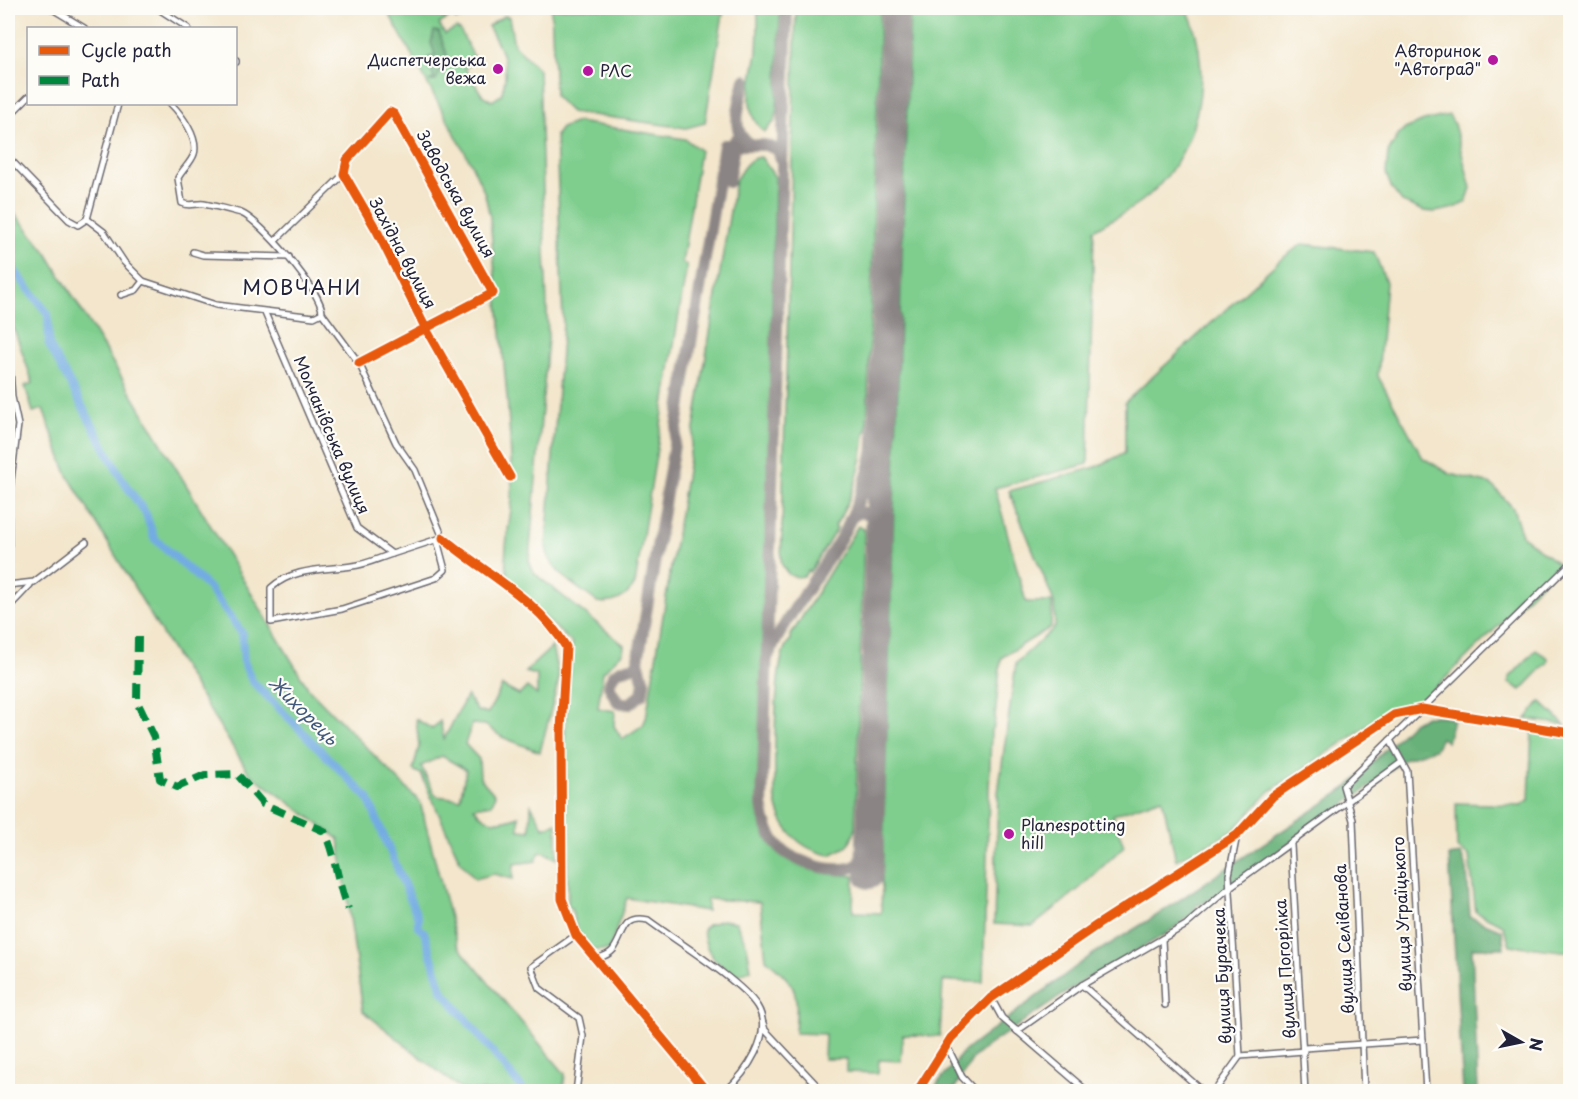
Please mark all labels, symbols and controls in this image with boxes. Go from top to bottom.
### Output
legend [27,27,237,105]
text: Cycle path [81,36,172,63]
place label: Авторинок "Автоград" [1394,38,1481,80]
place label: Диспетчерська вежа [367,47,486,89]
marker: Авторинок "Автоград" [1486,53,1500,67]
place label: РЛС [600,58,632,82]
marker: Диспетчерська вежа [491,62,505,76]
marker: РЛС [581,64,595,78]
text: Path [81,66,120,93]
street label: Заводська вулиця [412,125,502,262]
street label: Західна вулиця [364,193,443,313]
district label: МОВЧАНИ [242,272,362,302]
street label: Молчанівська вулиця [289,352,377,518]
water label: Жихорець [263,669,345,751]
place label: Planespotting hill [1021,812,1125,854]
marker: Planespotting hill [1002,827,1016,841]
street label: вулиця Уграїцького [1385,836,1417,992]
street label: вулиця Селіванова [1327,863,1359,1015]
street label: вулиця Погорілка [1267,898,1301,1040]
street label: вулиця Бурачека [1205,907,1237,1045]
north arrow [1491,1012,1551,1072]
text: N [1524,1036,1550,1053]

